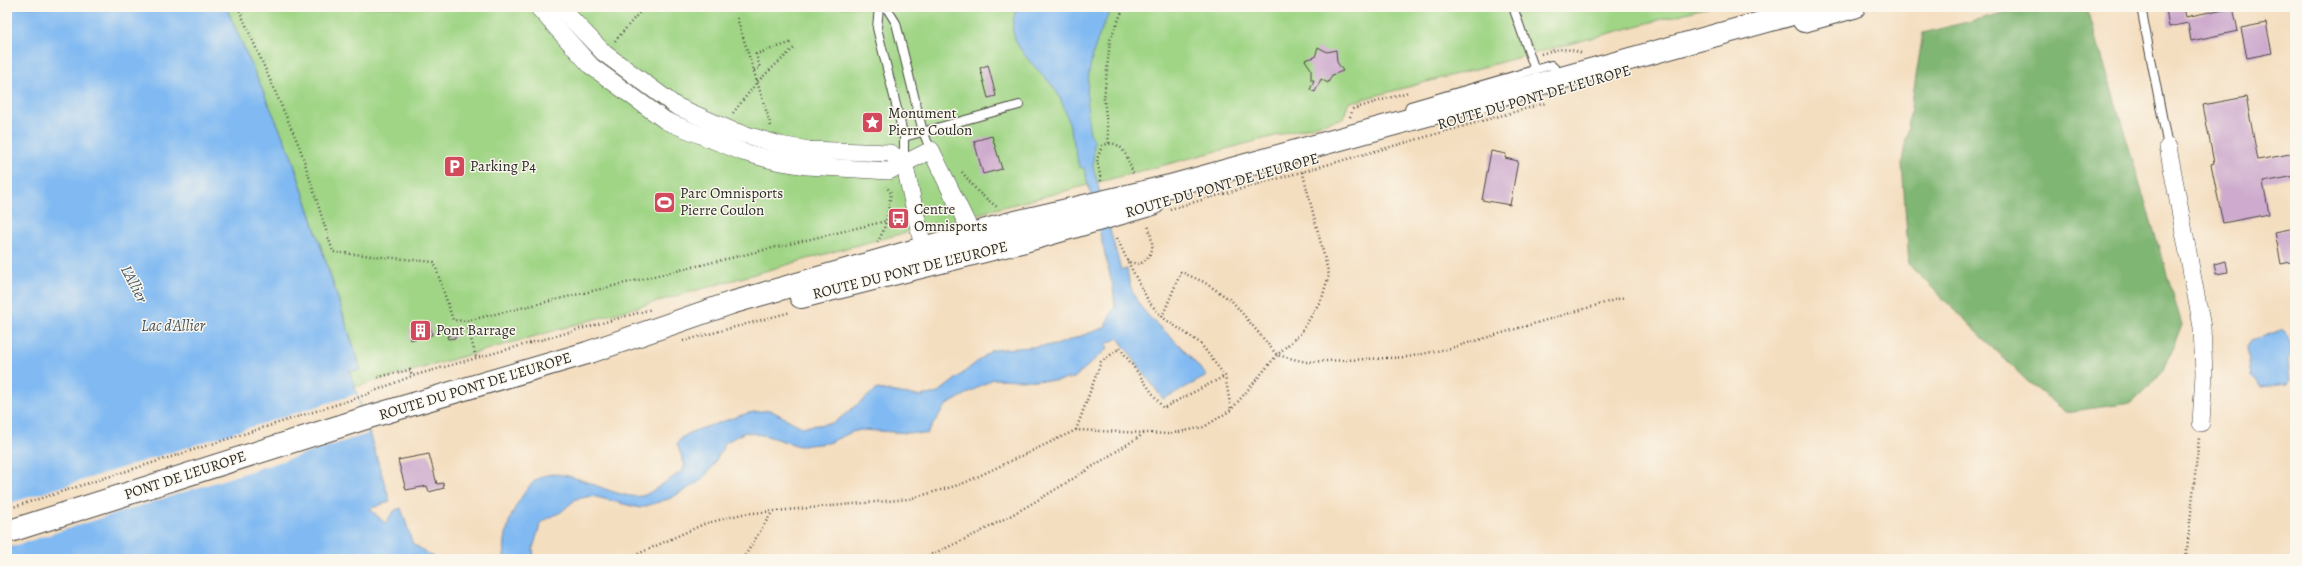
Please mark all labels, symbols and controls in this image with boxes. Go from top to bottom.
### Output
street label: ROUTE DU PONT DE L'EUROPE [1435,60,1633,134]
place label: Monument Pierre Coulon [888,103,972,140]
place icon: Monument Pierre Coulon [859,109,885,135]
street label: ROUTE DU PONT DE L'EUROPE [1123,148,1321,222]
parking icon: Parking P4 [441,153,467,179]
place label: Parking P4 [470,156,536,176]
place label: Parc Omnisports Pierre Coulon [680,183,783,220]
sports icon: Parc Omnisports Pierre Coulon [652,189,678,215]
place label: Centre Omnisports [914,199,987,236]
bus stop icon: Centre Omnisports [886,205,912,231]
street label: ROUTE DU PONT DE L'EUROPE [810,236,1010,304]
water label: L'Allier [115,261,153,307]
water label: Lac d'Allier [141,315,205,337]
building icon: Pont Barrage [407,317,433,343]
place label: Pont Barrage [436,320,516,340]
street label: ROUTE DU PONT DE L'EUROPE [376,347,574,425]
street label: PONT DE L'EUROPE [122,446,248,504]

